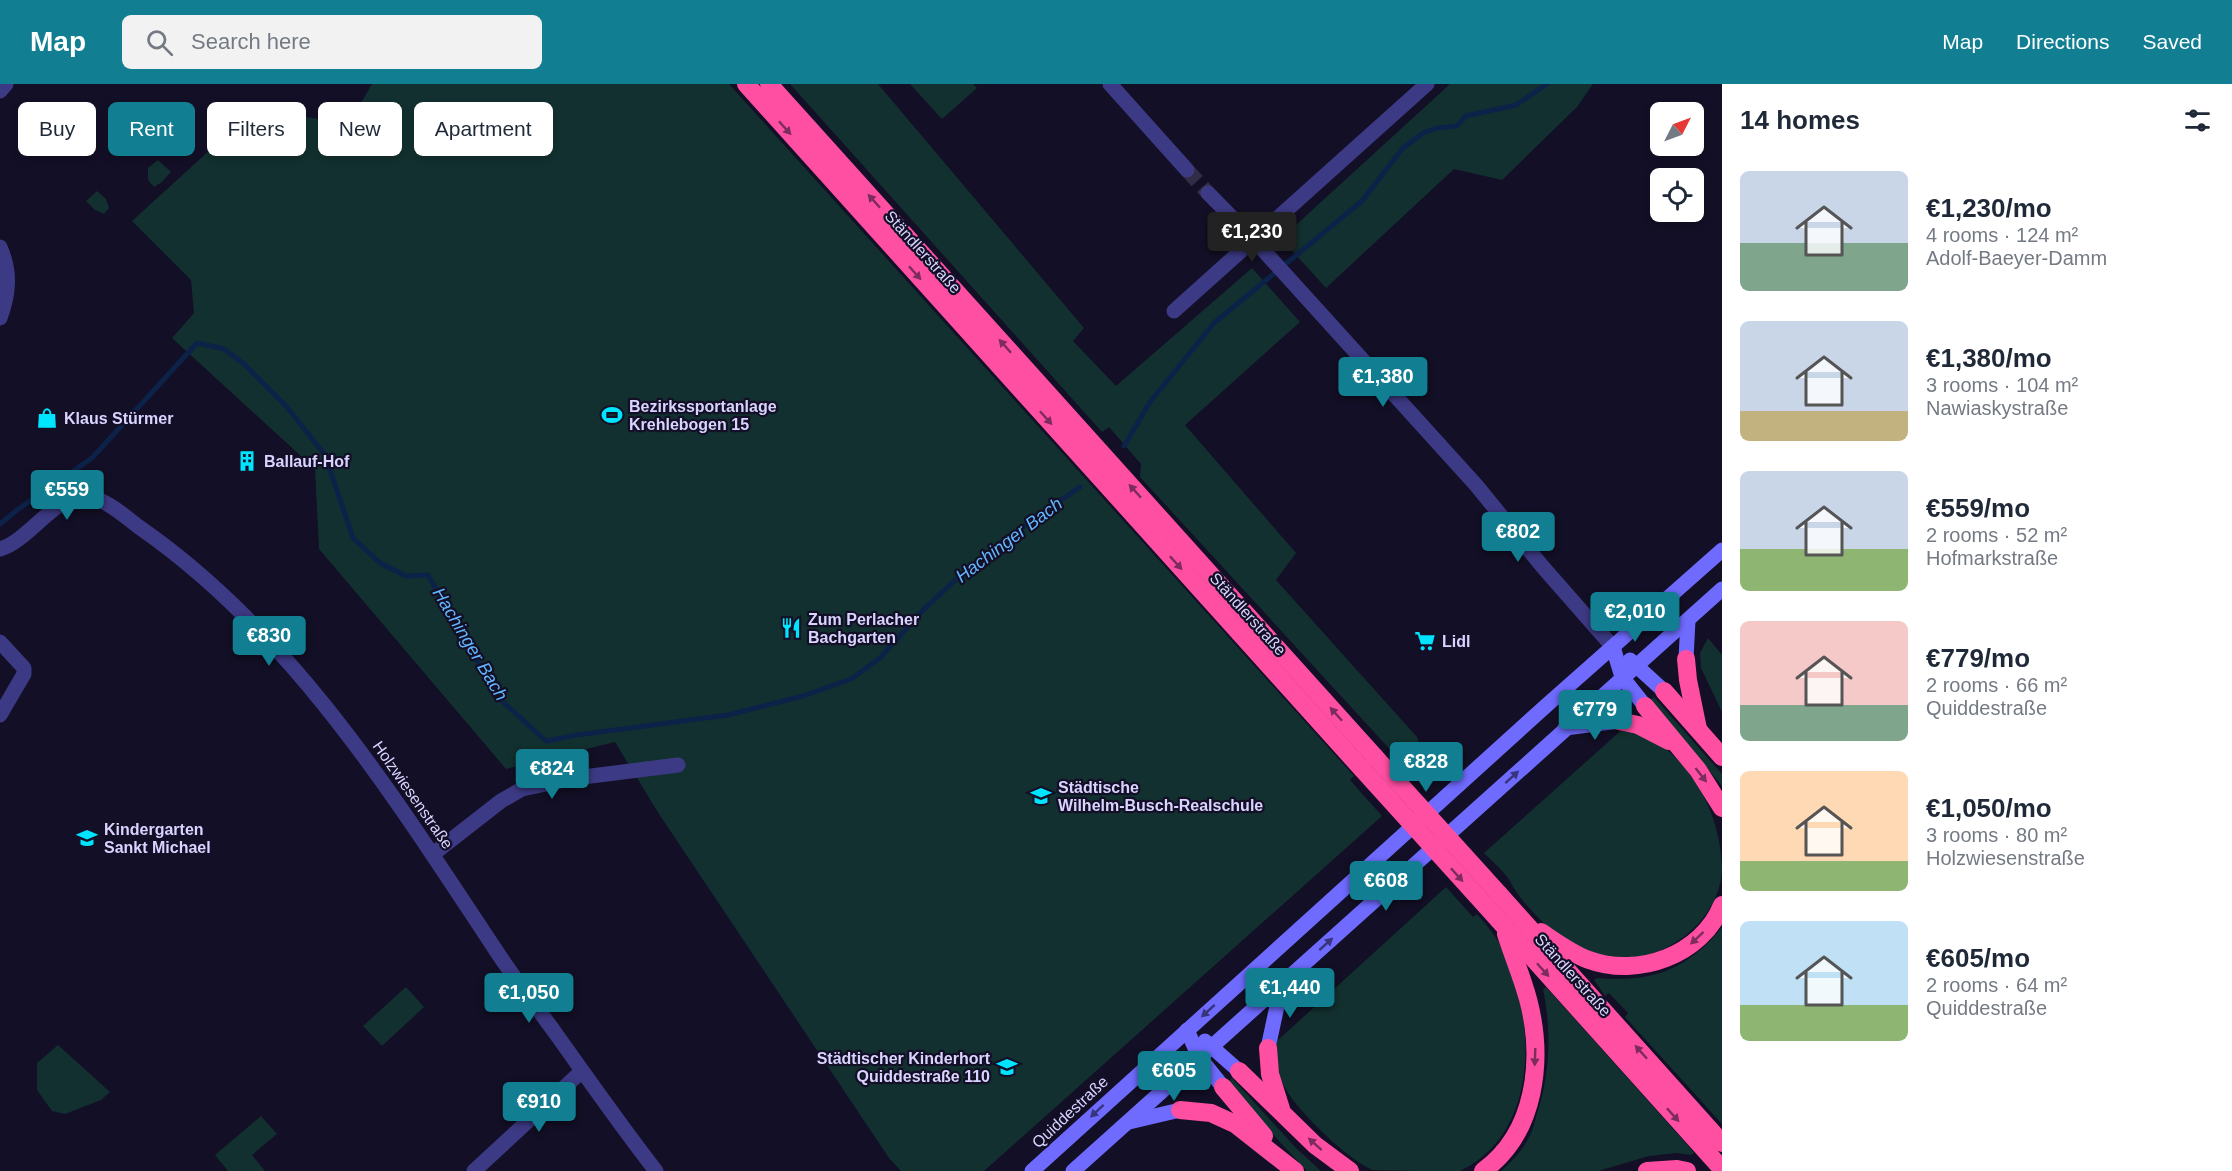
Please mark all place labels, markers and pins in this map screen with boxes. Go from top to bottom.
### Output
pin: €1,230 [1203,212,1301,263]
pin: €1,380 [1334,357,1432,408]
place label: Bezirkssportanlage Krehlebogen 15 [629,398,777,433]
sports icon: Bezirkssportanlage Krehlebogen 15 [600,403,624,427]
shop icon: Klaus Stürmer [35,406,59,430]
place label: Klaus Stürmer [64,410,173,427]
building icon: Ballauf-Hof [235,449,259,473]
place label: Ballauf-Hof [264,453,350,470]
pin: €559 [31,470,103,521]
pin: €802 [1482,512,1554,563]
pin: €2,010 [1586,592,1684,643]
place label: Zum Perlacher Bachgarten [808,611,919,646]
pin: €830 [233,616,305,667]
restaurant icon: Zum Perlacher Bachgarten [779,616,803,640]
supermarket icon: Lidl [1413,629,1437,653]
place label: Lidl [1442,633,1470,650]
pin: €779 [1559,690,1631,741]
pin: €828 [1390,742,1462,793]
pin: €824 [516,749,588,800]
place label: Städtische Wilhelm-Busch-Realschule [1058,779,1263,814]
school or university icon: Städtische Wilhelm-Busch-Realschule [1029,784,1053,808]
place label: Kindergarten Sankt Michael [104,821,211,856]
school or university icon: Kindergarten Sankt Michael [75,826,99,850]
pin: €608 [1350,861,1422,912]
pin: €1,440 [1241,968,1339,1019]
pin: €1,050 [480,973,578,1024]
place label: Städtischer Kinderhort Quiddestraße 110 [817,1050,991,1085]
pin: €605 [1138,1051,1210,1102]
school or university icon: Städtischer Kinderhort Quiddestraße 110 [995,1055,1019,1079]
pin: €910 [503,1082,575,1133]

